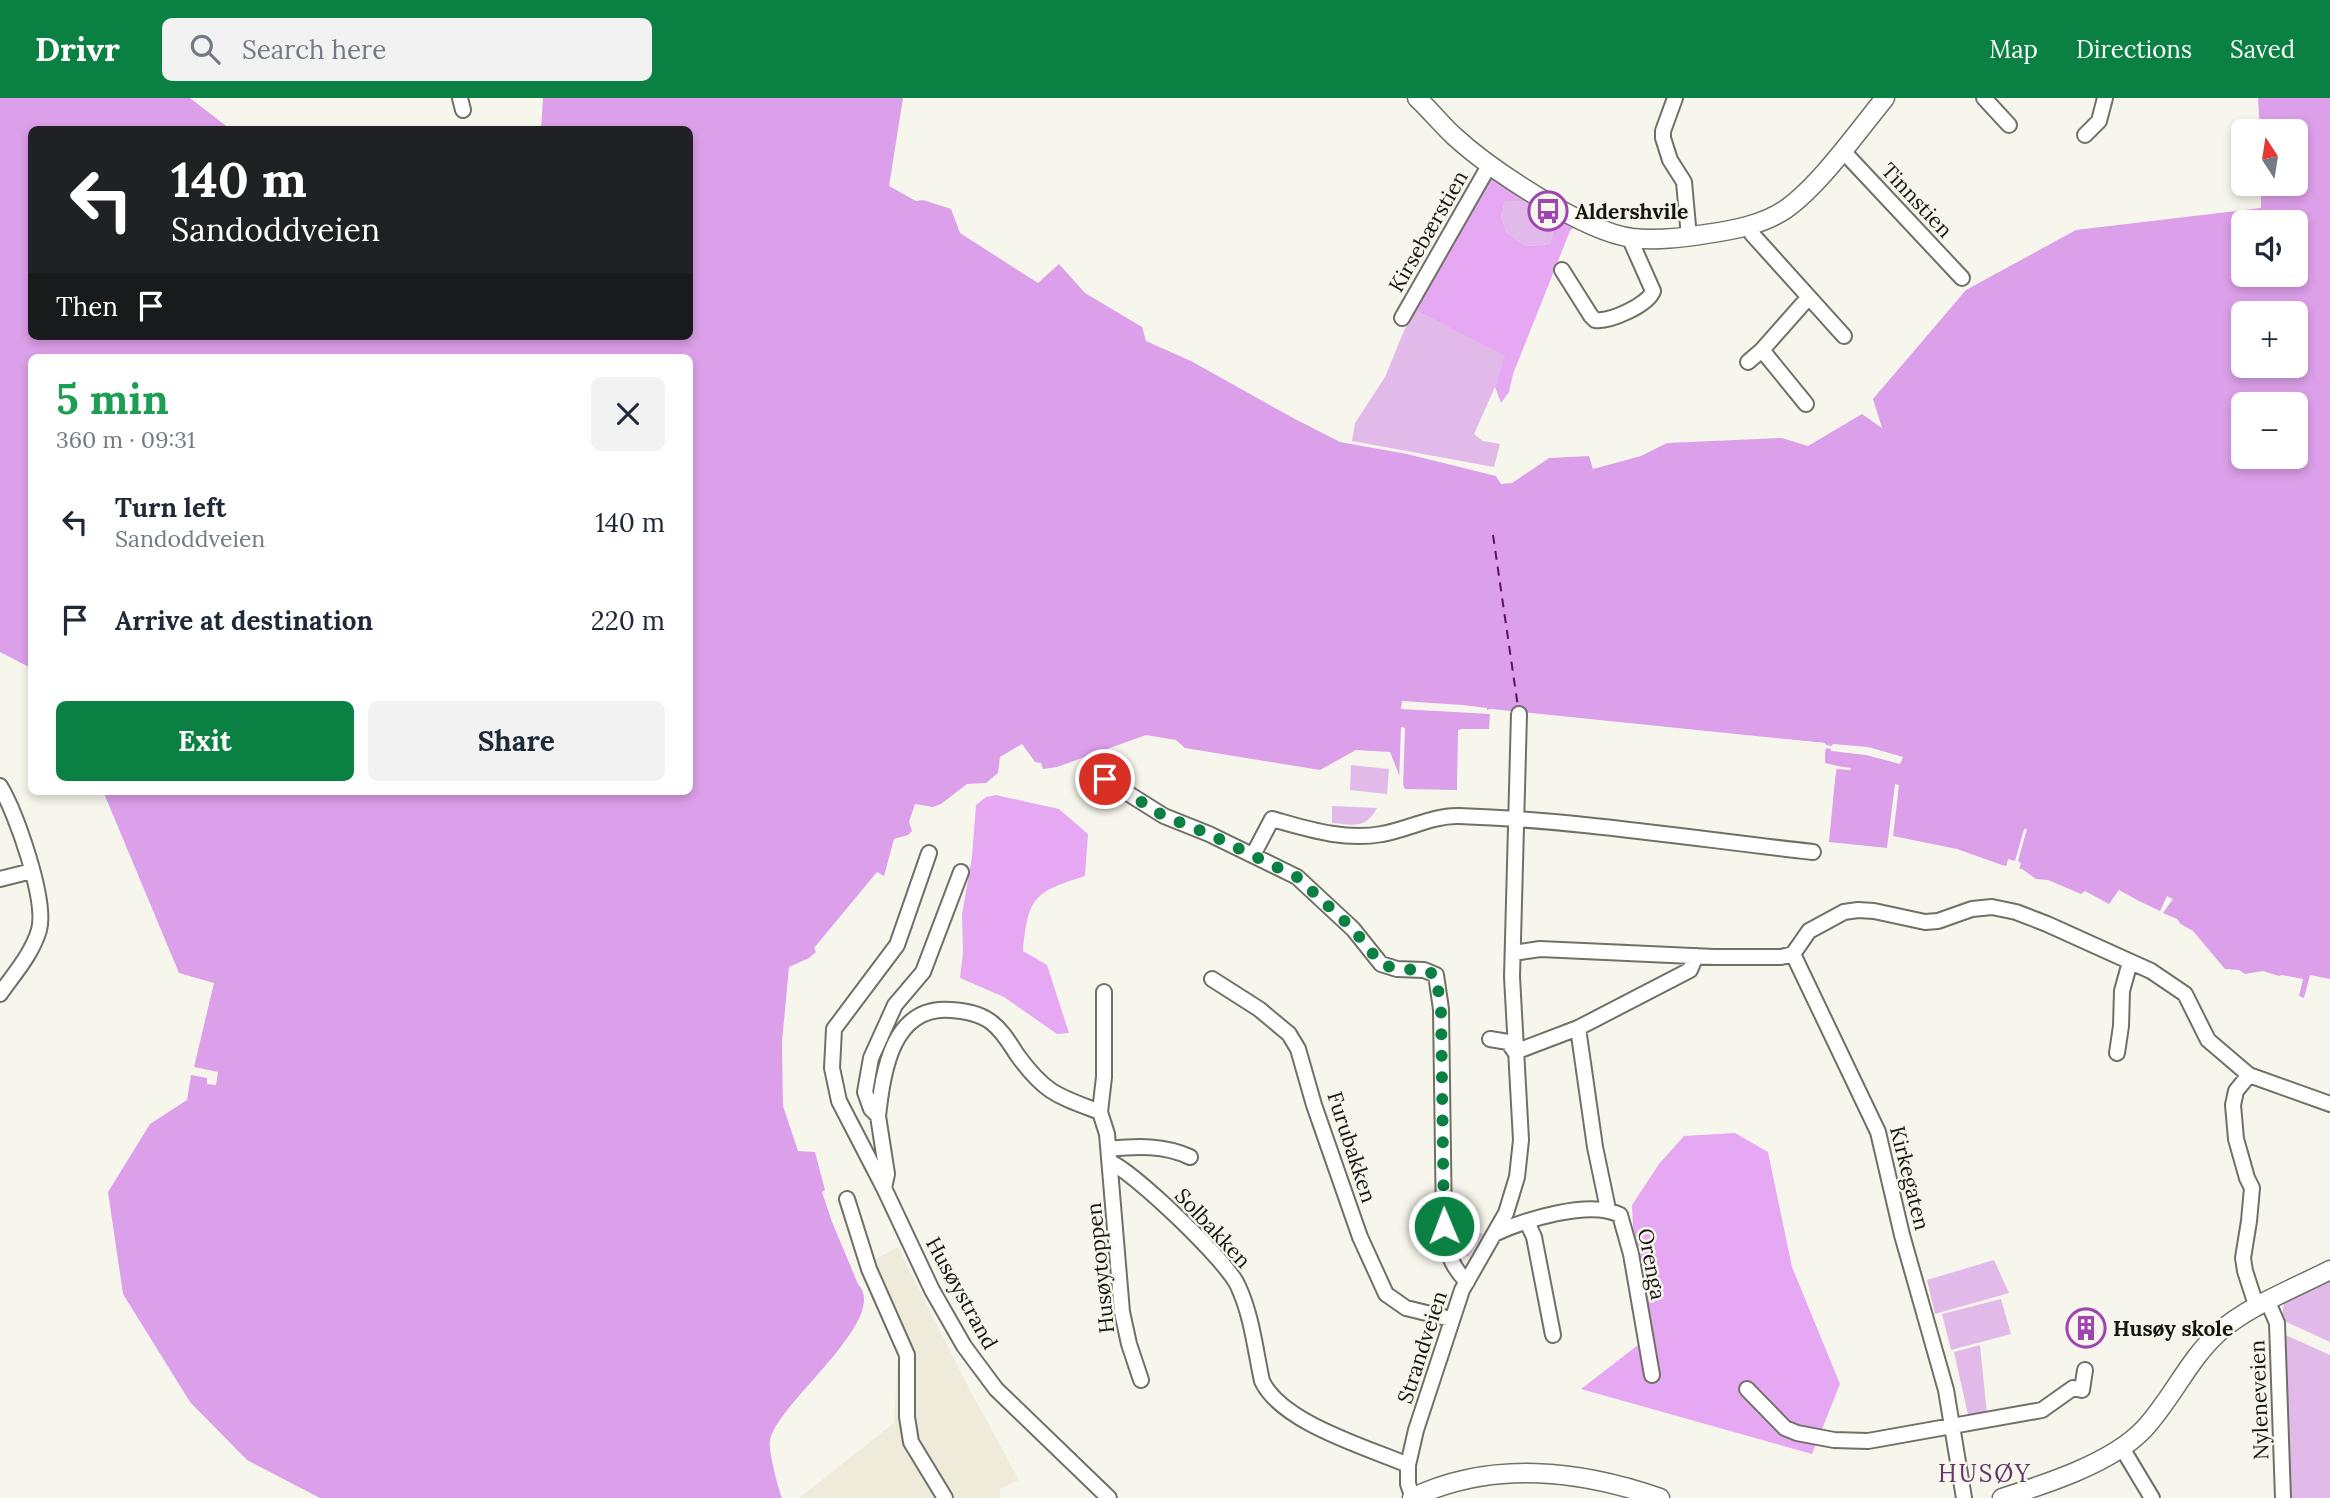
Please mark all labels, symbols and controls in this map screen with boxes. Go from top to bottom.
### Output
search box [162,18,652,81]
text: Drivr [35,28,120,70]
icon: search [186,30,224,68]
text: Search here [242,33,386,66]
text: Map [1989,34,2038,65]
text: Directions [2076,34,2192,65]
text: Saved [2230,34,2295,65]
north arrow [2231,119,2308,196]
map controls [2231,119,2308,469]
text: 140 m [171,148,307,210]
icon: left [56,154,147,245]
street label: Tinnstien [1876,157,1959,243]
street label: Kirsebærstien [1382,165,1474,297]
bus stop icon: Aldershvile [1527,190,1569,232]
place label: Aldershvile [1575,198,1688,225]
text: Sandoddveien [171,209,380,250]
button: sound [2231,210,2308,287]
icon: arrive [132,287,170,325]
text: Then [56,290,118,323]
button: + [2231,301,2308,378]
text: 5 min [56,372,169,426]
button: close [591,377,665,451]
button: − [2231,392,2308,469]
text: 360 m · 09:31 [56,425,195,454]
text: Turn left [115,491,226,524]
icon: left [56,503,94,541]
text: 140 m [595,506,665,539]
text: Sandoddveien [115,524,265,553]
icon: arrive [56,601,94,639]
text: Arrive at destination [115,604,373,637]
text: 220 m [591,604,665,637]
button: Exit [56,701,354,781]
button: Share [368,701,665,781]
pin [1075,749,1135,809]
icon: arrive [1086,760,1124,798]
street label: Furubakken [1321,1088,1383,1206]
street label: Kirkegaten [1884,1123,1936,1233]
street label: Solbakken [1169,1182,1257,1274]
position arrow [1407,1189,1481,1263]
street label: Husøytoppen [1080,1201,1120,1335]
street label: Orenga [1632,1226,1672,1302]
street label: Husøystrand [920,1232,1004,1354]
street label: Strandveien [1391,1287,1453,1407]
building icon: Husøy skole [2065,1307,2107,1349]
place label: Husøy skole [2113,1315,2233,1342]
street label: Nyleneveien [2243,1339,2275,1460]
district label: HUSØY [1938,1458,2032,1489]

